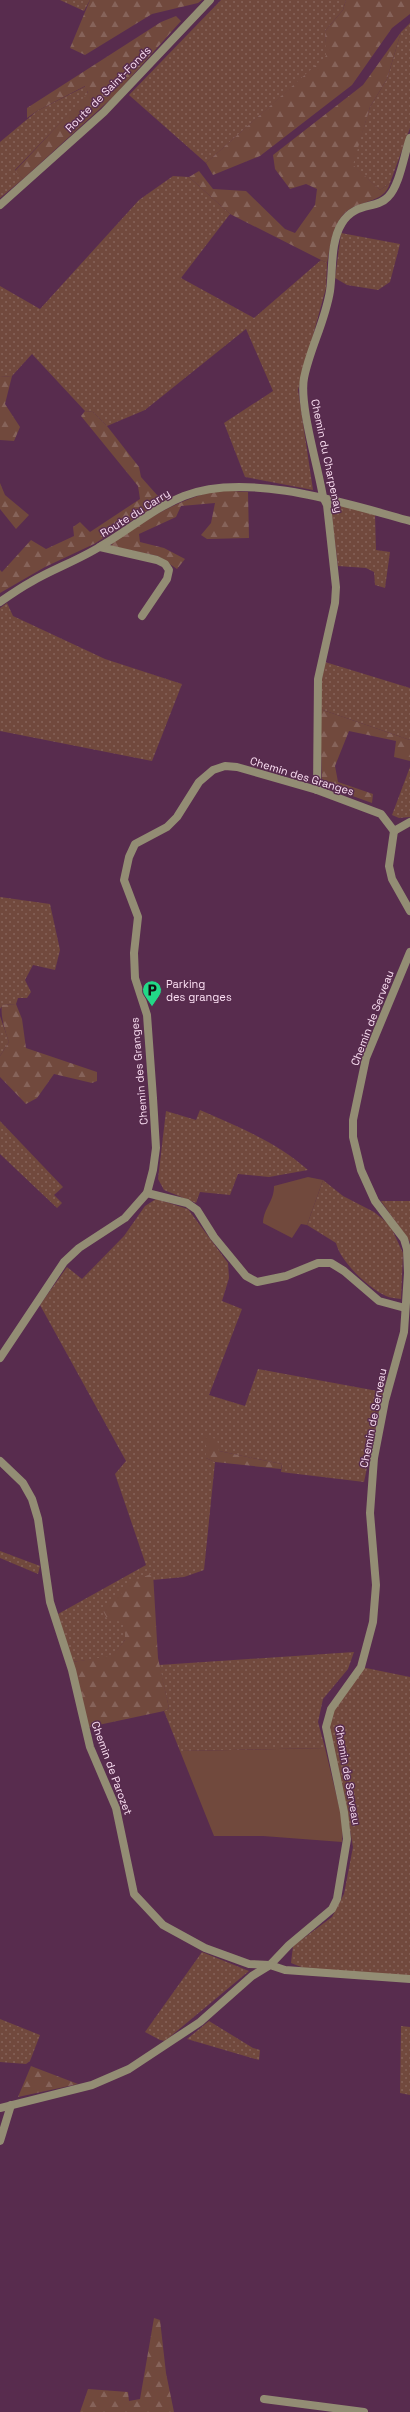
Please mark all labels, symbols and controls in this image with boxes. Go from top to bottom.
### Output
street label: Route de Saint-Fonds [62,43,154,135]
street label: Chemin du Charpenay [308,398,346,514]
street label: Route du Carry [97,486,173,540]
street label: Chemin des Granges [248,754,356,799]
street label: Chemin de Serveau [347,968,397,1068]
place label: Parking des granges [166,977,232,1004]
parking icon: Parking des granges [141,979,163,1007]
street label: Chemin des Granges [127,1016,151,1125]
street label: Chemin de Serveau [356,1367,390,1469]
street label: Chemin de Parozet [89,1719,135,1817]
street label: Chemin de Serveau [332,1724,364,1826]

